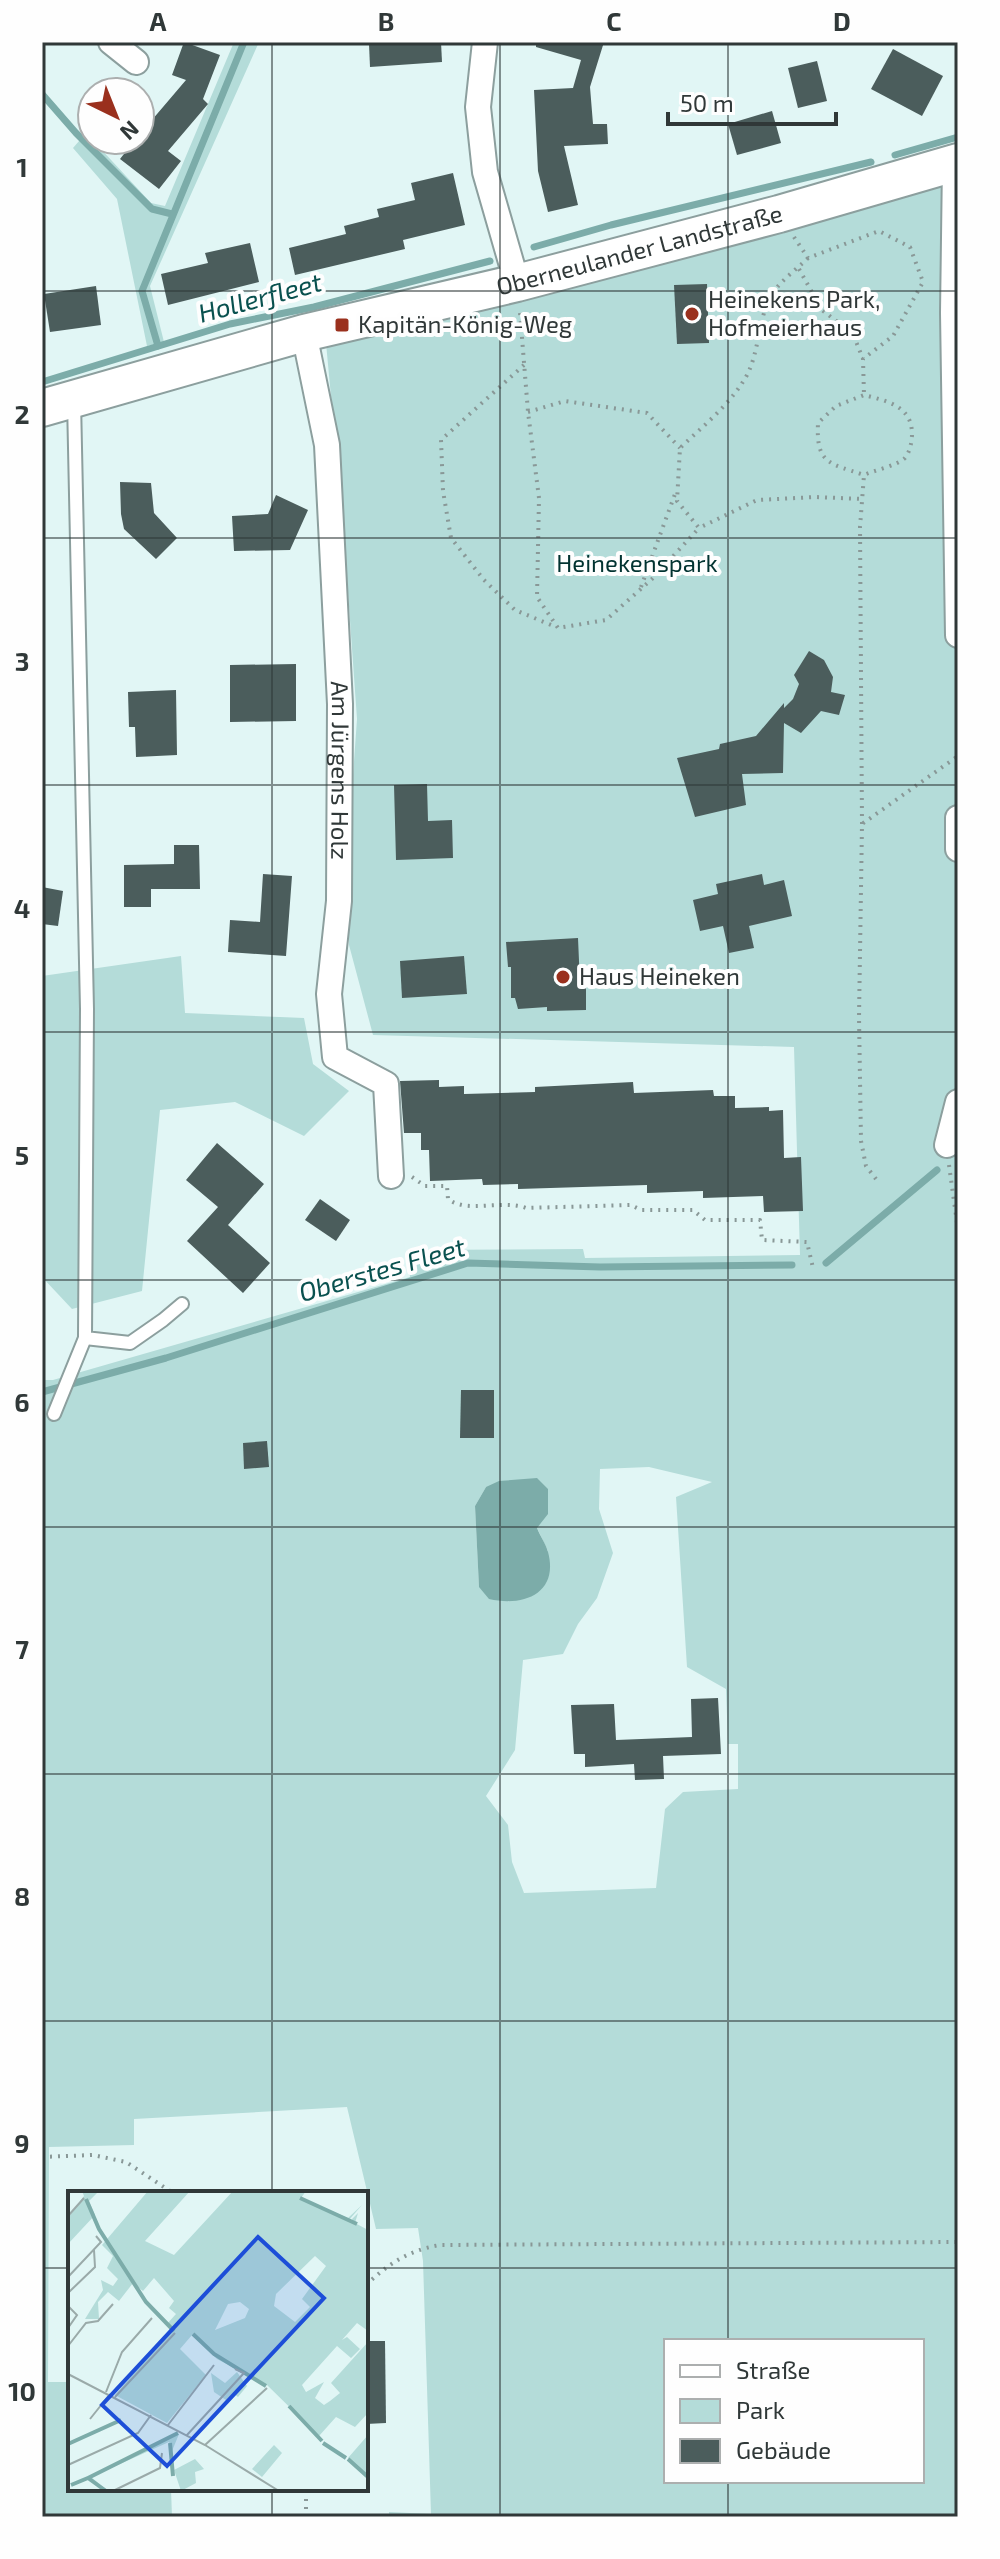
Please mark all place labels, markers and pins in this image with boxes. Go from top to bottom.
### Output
place label: Heinekens Park, Hofmeierhaus [708,284,881,341]
marker: Heinekens Park, Hofmeierhaus [683,305,701,323]
place label: Kapitän-König-Weg [358,309,572,338]
marker: Kapitän-König-Weg [333,316,351,334]
place label: Haus Heineken [579,961,740,990]
marker: Haus Heineken [554,968,572,986]

